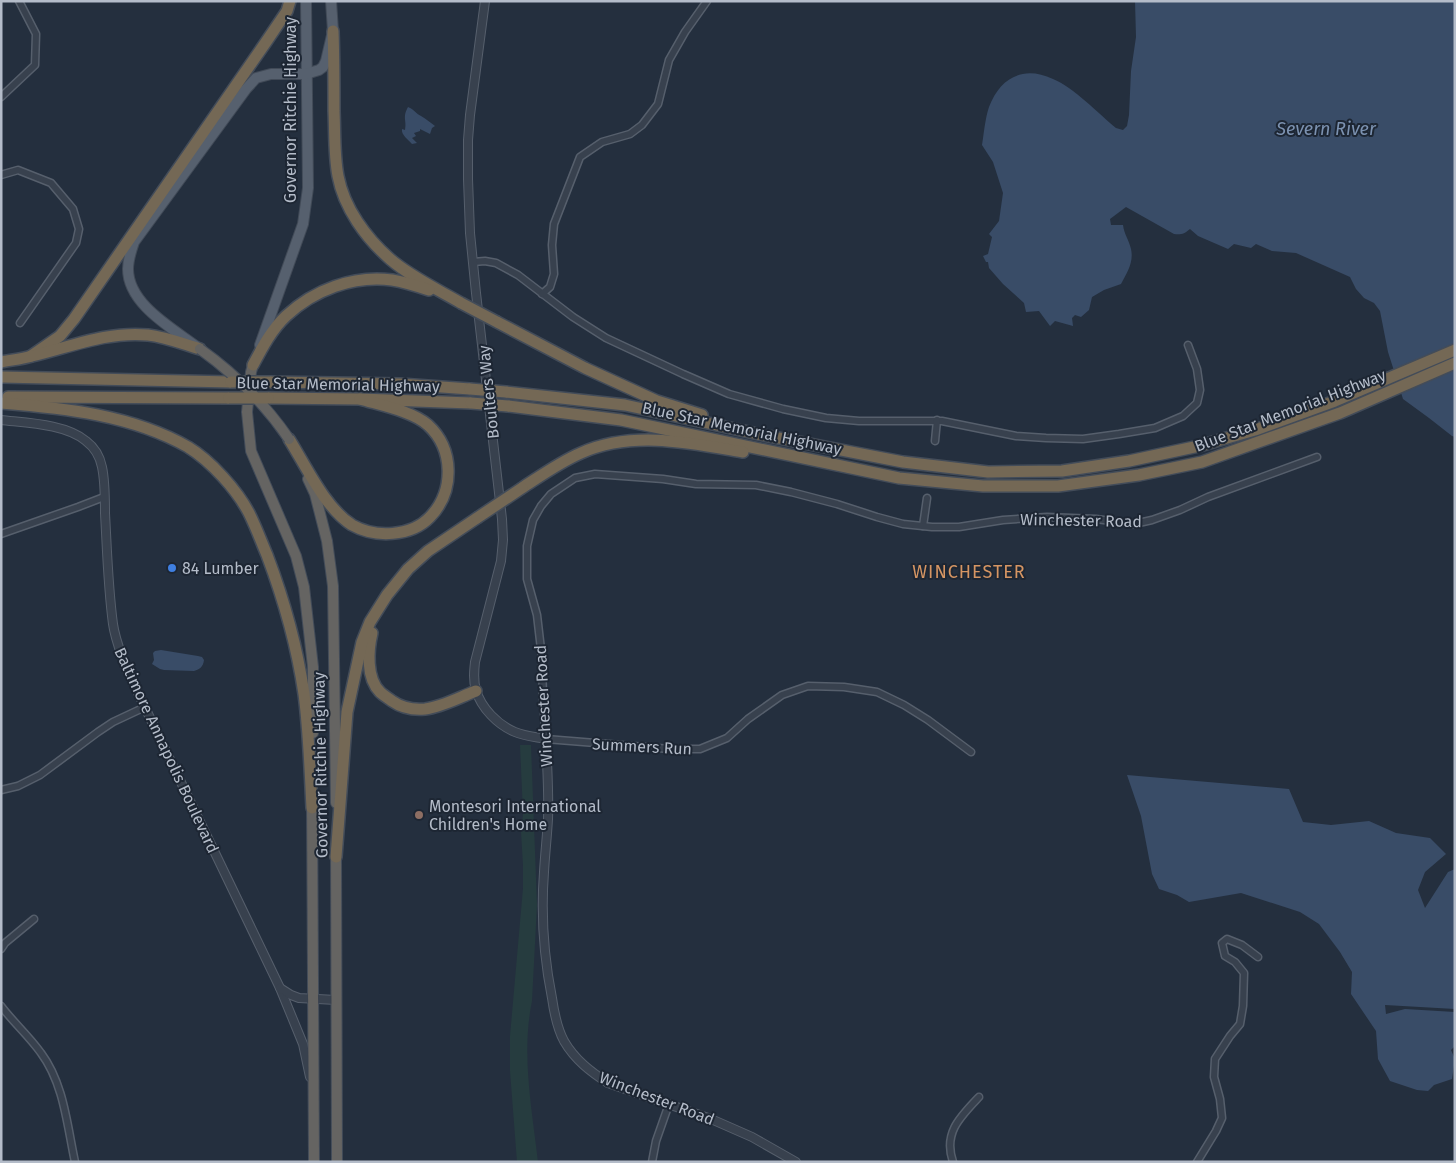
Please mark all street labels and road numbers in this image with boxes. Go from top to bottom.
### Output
street label: Governor Ritchie Highway [281,17,300,203]
street label: Boulters Way [474,344,503,440]
street label: Blue Star Memorial Highway [1192,365,1389,456]
street label: Blue Star Memorial Highway [236,373,440,396]
street label: Blue Star Memorial Highway [641,398,843,459]
street label: Winchester Road [1020,510,1142,531]
street label: Baltimore Annapolis Boulevard [110,644,223,856]
street label: Winchester Road [531,645,556,767]
street label: Governor Ritchie Highway [309,672,332,858]
street label: Summers Run [591,734,693,759]
street label: Winchester Road [597,1068,717,1129]

